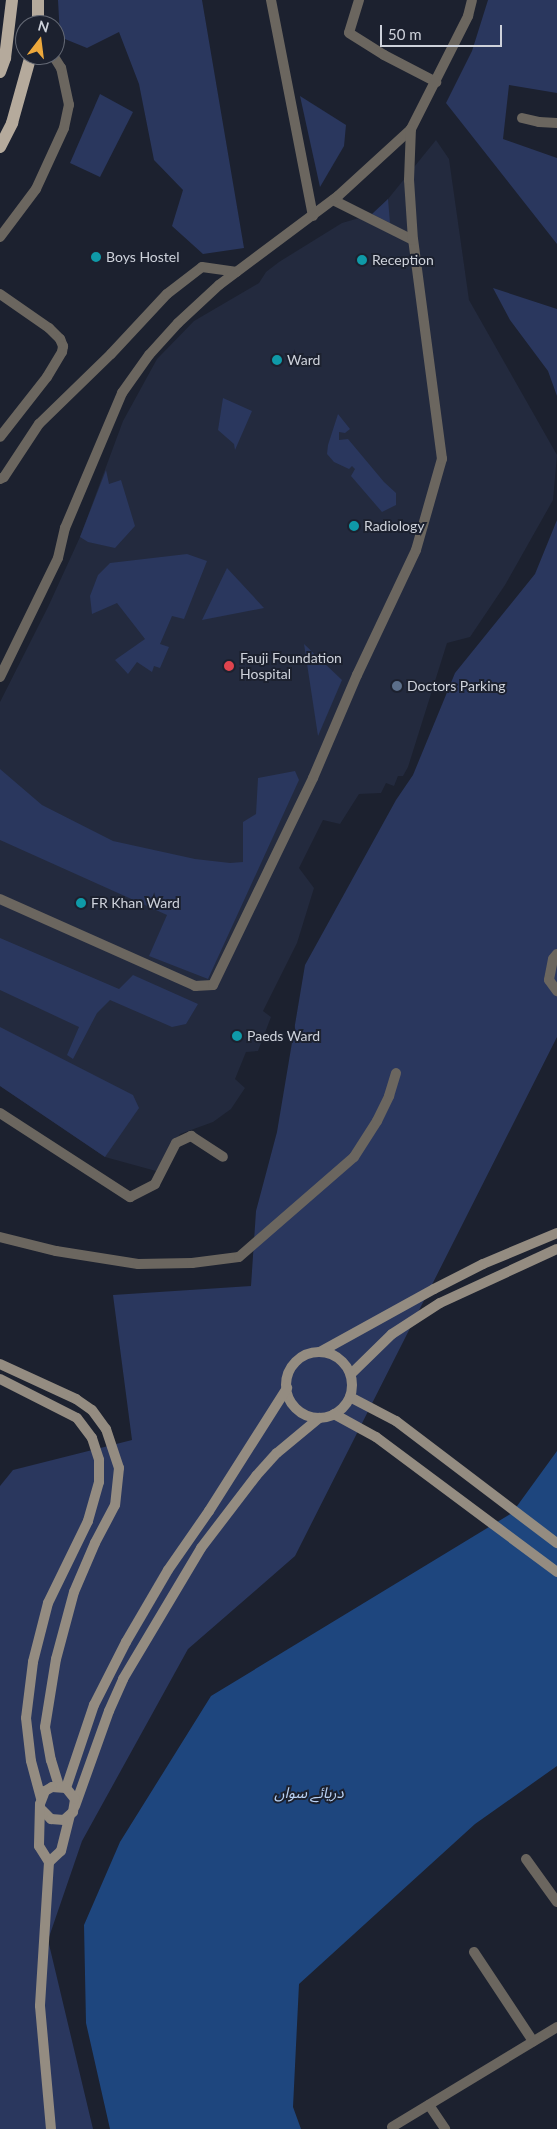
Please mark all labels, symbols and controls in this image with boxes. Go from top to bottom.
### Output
north arrow [15,15,65,65]
scale bar [382,15,504,47]
text: N [36,16,51,36]
text: 50 m [388,25,422,43]
place label: Boys Hostel [106,249,180,265]
marker: Boys Hostel [90,251,102,263]
place label: Reception [372,252,434,268]
marker: Reception [356,254,368,266]
place label: Ward [287,352,320,368]
marker: Ward [271,354,283,366]
place label: Radiology [364,518,424,534]
marker: Radiology [348,520,360,532]
place label: Fauji Foundation Hospital [240,650,342,682]
marker: Fauji Foundation Hospital [222,659,236,673]
place label: Doctors Parking [407,678,506,694]
marker: Doctors Parking [391,680,403,692]
place label: FR Khan Ward [91,895,180,911]
marker: FR Khan Ward [75,897,87,909]
place label: Paeds Ward [247,1028,320,1044]
marker: Paeds Ward [231,1030,243,1042]
water label: دریائے سواں [274,1784,344,1802]

